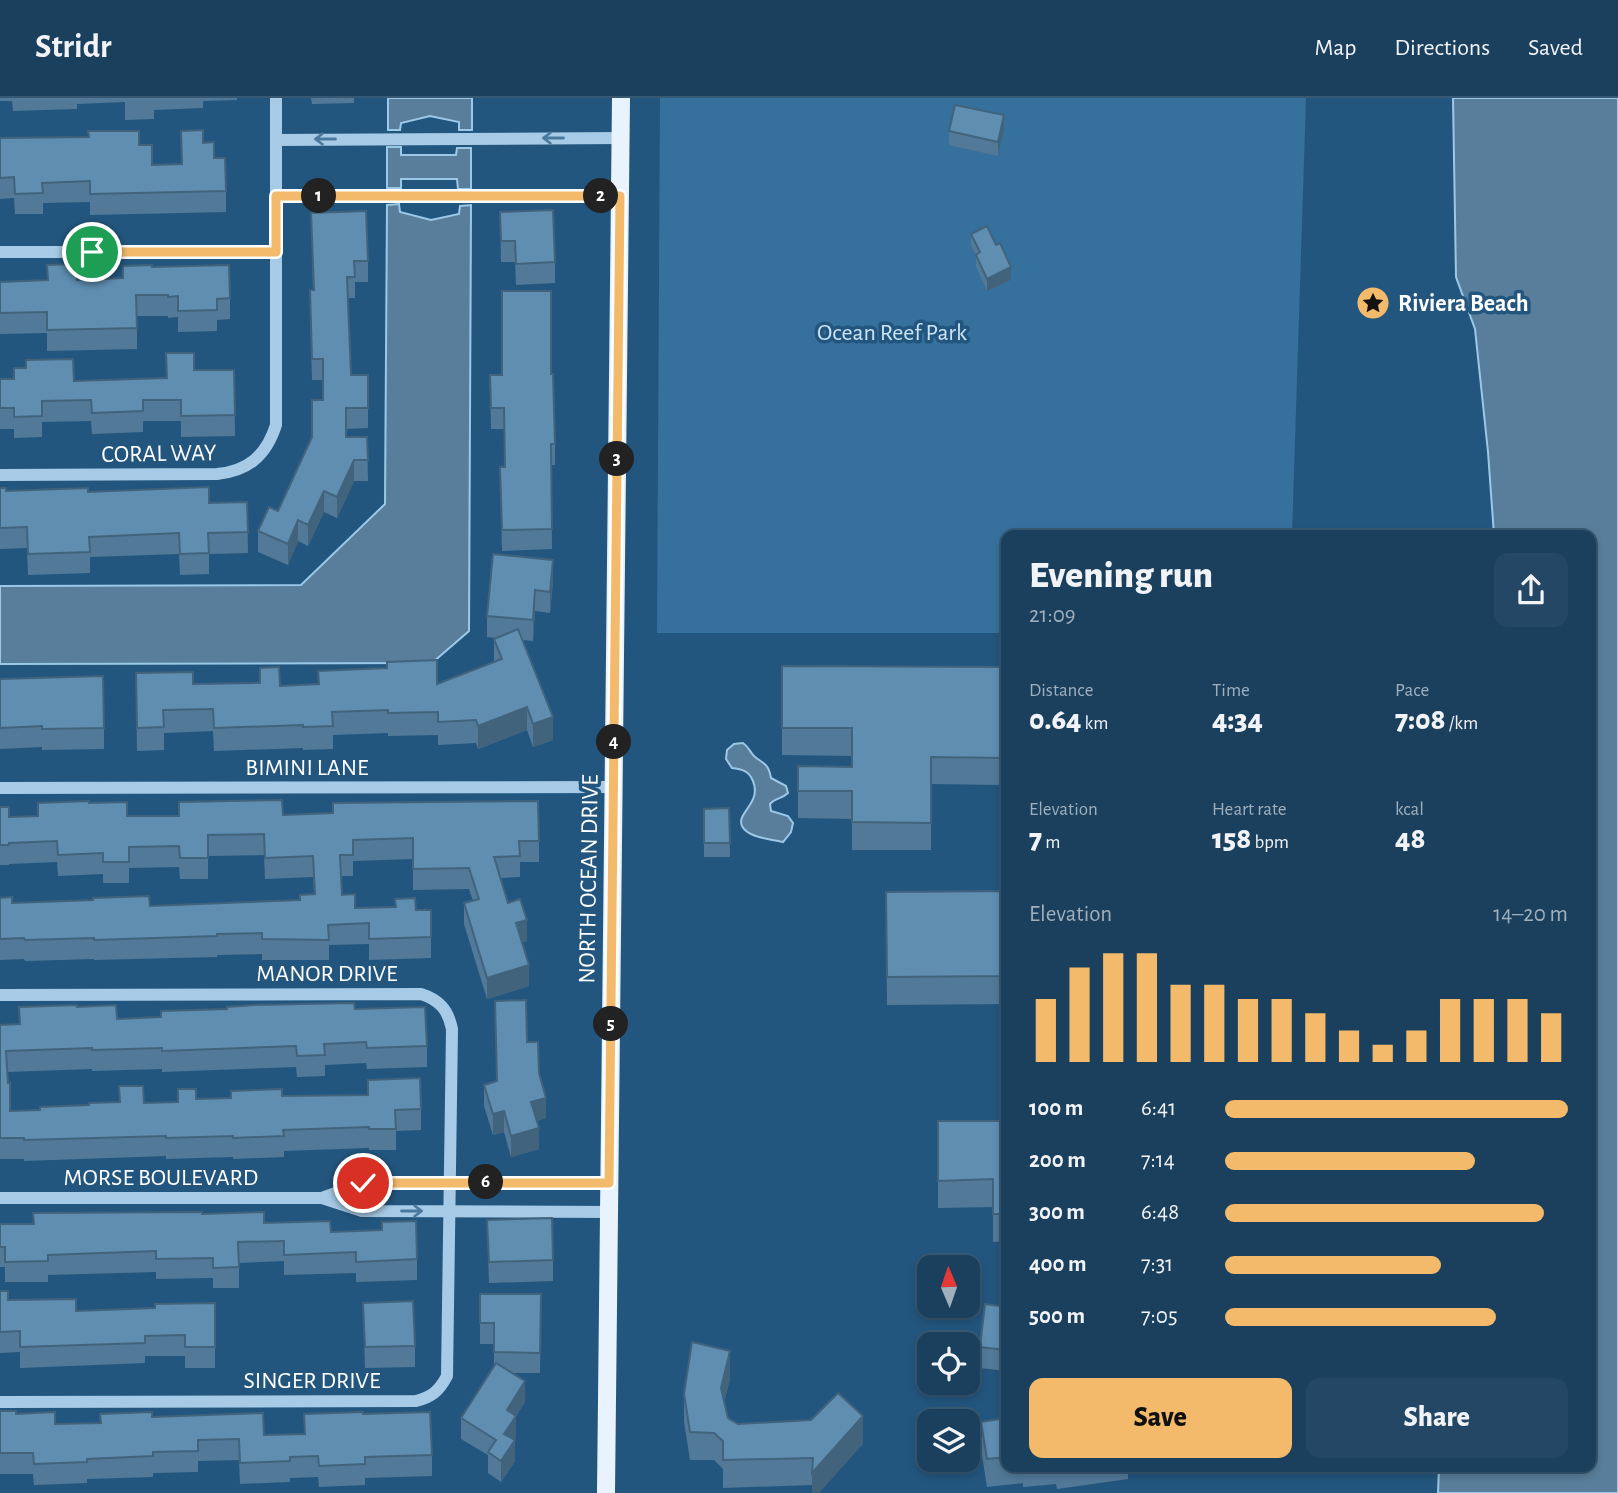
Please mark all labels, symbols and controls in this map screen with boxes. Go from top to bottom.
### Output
text: Stridr [35,31,112,64]
text: Map [1314,36,1356,60]
text: Directions [1394,36,1490,60]
text: Saved [1528,36,1583,60]
one-way arrow [541,131,564,145]
one-way arrow [314,132,337,146]
pin: 1 [302,178,336,214]
pin: 2 [584,178,618,214]
text: 1 [315,186,322,205]
text: 2 [596,186,605,205]
pin [62,222,122,282]
icon: arrive [73,233,111,271]
place icon: Riviera Beach [1354,284,1392,322]
place label: Riviera Beach [1398,292,1529,316]
park label: Ocean Reef Park [817,321,967,345]
street label: CORAL WAY [101,441,217,467]
pin: 3 [600,442,634,476]
text: 3 [612,449,621,468]
button: share [1494,553,1568,627]
text: Evening run [1029,557,1213,595]
text: 21:09 [1029,604,1076,627]
text: Distance [1029,681,1093,700]
text: Time [1212,681,1250,700]
text: Pace [1395,681,1429,700]
text: 0.64 [1029,705,1081,735]
text: 4:34 [1212,705,1263,735]
text: 7:08 [1395,705,1446,735]
text: km [1081,714,1108,733]
text: /km [1446,714,1478,733]
pin: 4 [596,724,632,760]
text: 4 [609,732,618,751]
street label: BIMINI LANE [245,756,369,780]
street label: NORTH OCEAN DRIVE [575,774,603,984]
text: Elevation [1029,800,1098,819]
text: Heart rate [1212,800,1287,819]
text: kcal [1395,800,1424,819]
text: 7 [1029,824,1042,854]
text: 158 [1212,824,1251,854]
text: 48 [1395,824,1425,854]
text: m [1042,833,1061,852]
text: bpm [1251,833,1289,852]
text: Elevation [1029,903,1112,926]
text: 14–20 m [1493,903,1568,926]
street label: MANOR DRIVE [256,962,398,986]
pin: 5 [594,1006,628,1042]
text: 5 [606,1014,615,1033]
text: 100 m [1029,1097,1083,1120]
text: 6:41 [1141,1097,1176,1120]
text: 200 m [1029,1149,1086,1172]
text: 7:14 [1141,1149,1175,1172]
pin [333,1153,393,1213]
icon: check [344,1164,382,1202]
pin: 6 [468,1164,504,1200]
street label: MORSE BOULEVARD [64,1166,258,1190]
text: 6 [481,1172,490,1191]
text: 300 m [1029,1201,1085,1224]
text: 6:48 [1141,1201,1179,1224]
one-way arrow [401,1204,424,1218]
text: 400 m [1029,1253,1087,1276]
text: 7:31 [1141,1253,1173,1276]
north arrow [917,1255,980,1318]
map controls [917,1255,980,1472]
text: 500 m [1029,1305,1085,1328]
text: 7:05 [1141,1305,1178,1328]
button: locate [917,1332,980,1395]
street label: SINGER DRIVE [244,1369,381,1393]
button: Save [1029,1378,1292,1458]
button: Share [1306,1378,1568,1458]
button: layers [917,1409,980,1472]

